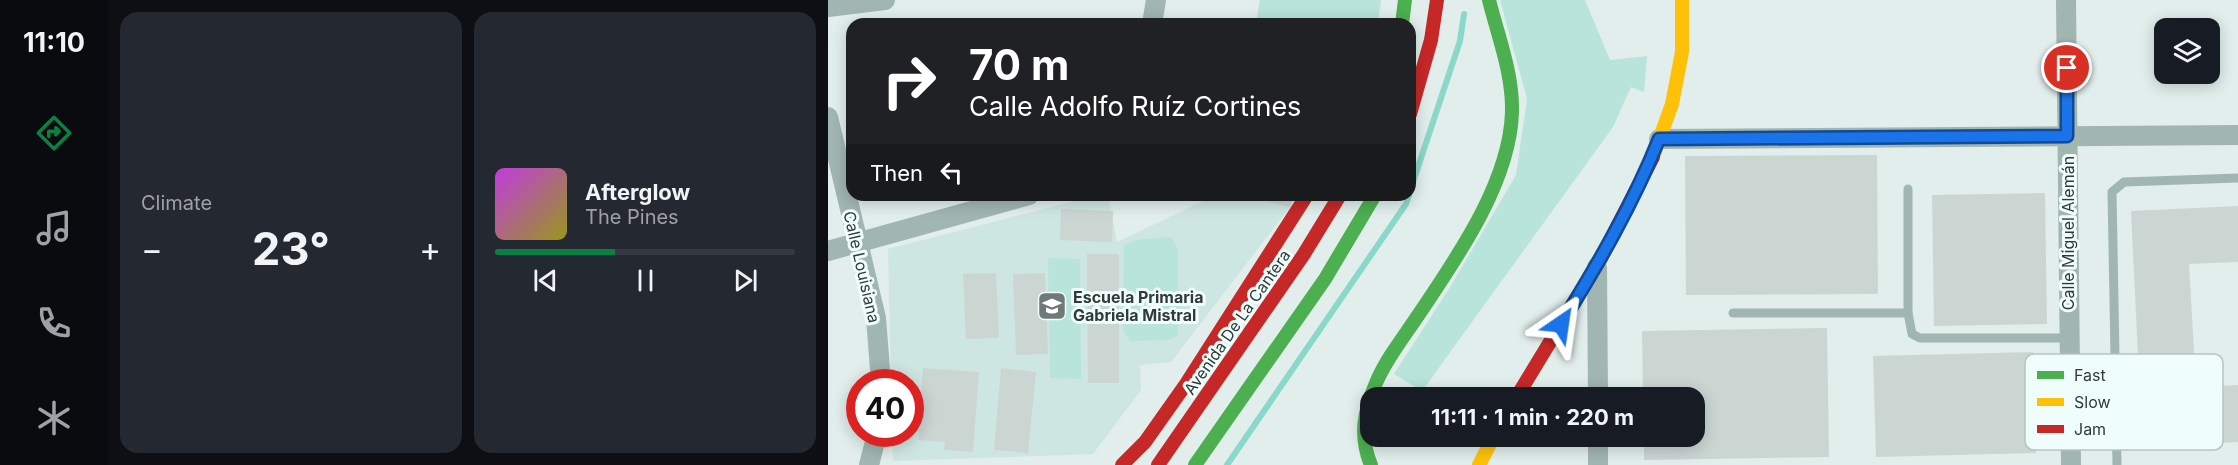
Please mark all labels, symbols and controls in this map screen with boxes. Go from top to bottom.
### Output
map controls [2154,18,2220,84]
button: layers [2154,18,2220,84]
text: 11:10 [23,26,85,59]
text: 70 m [969,39,1069,90]
icon: right [870,42,948,120]
pin [2041,42,2092,93]
icon: arrive [2050,51,2083,84]
text: Calle Adolfo Ruíz Cortines [969,90,1301,123]
icon: directions [33,112,75,154]
icon: left [935,156,968,189]
street label: Calle Miguel Alemán [2058,156,2078,310]
text: Then [870,160,923,186]
text: Afterglow [585,179,690,205]
text: Climate [141,191,212,215]
text: The Pines [585,205,679,229]
icon: music [33,207,75,249]
street label: Calle Louisiana [839,209,885,325]
text: 23° [252,221,330,276]
text: − [141,229,163,269]
text: + [419,229,441,269]
street label: Avenida De La Cantera [1179,246,1295,398]
icon: previous [529,264,562,297]
icon: pause [629,264,662,297]
icon: next [729,264,762,297]
place label: Escuela Primaria Gabriela Mistral [1073,287,1203,325]
school or university icon: Escuela Primaria Gabriela Mistral [1036,290,1068,322]
position arrow [1529,292,1593,356]
icon: phone [33,302,75,344]
legend [2025,354,2223,450]
text: Fast [2074,365,2106,385]
speed limit sign: 40 [846,369,924,447]
text: Slow [2074,392,2111,412]
icon: climate [33,397,75,439]
text: 11:11 · 1 min · 220 m [1431,404,1634,430]
text: Jam [2074,419,2106,439]

